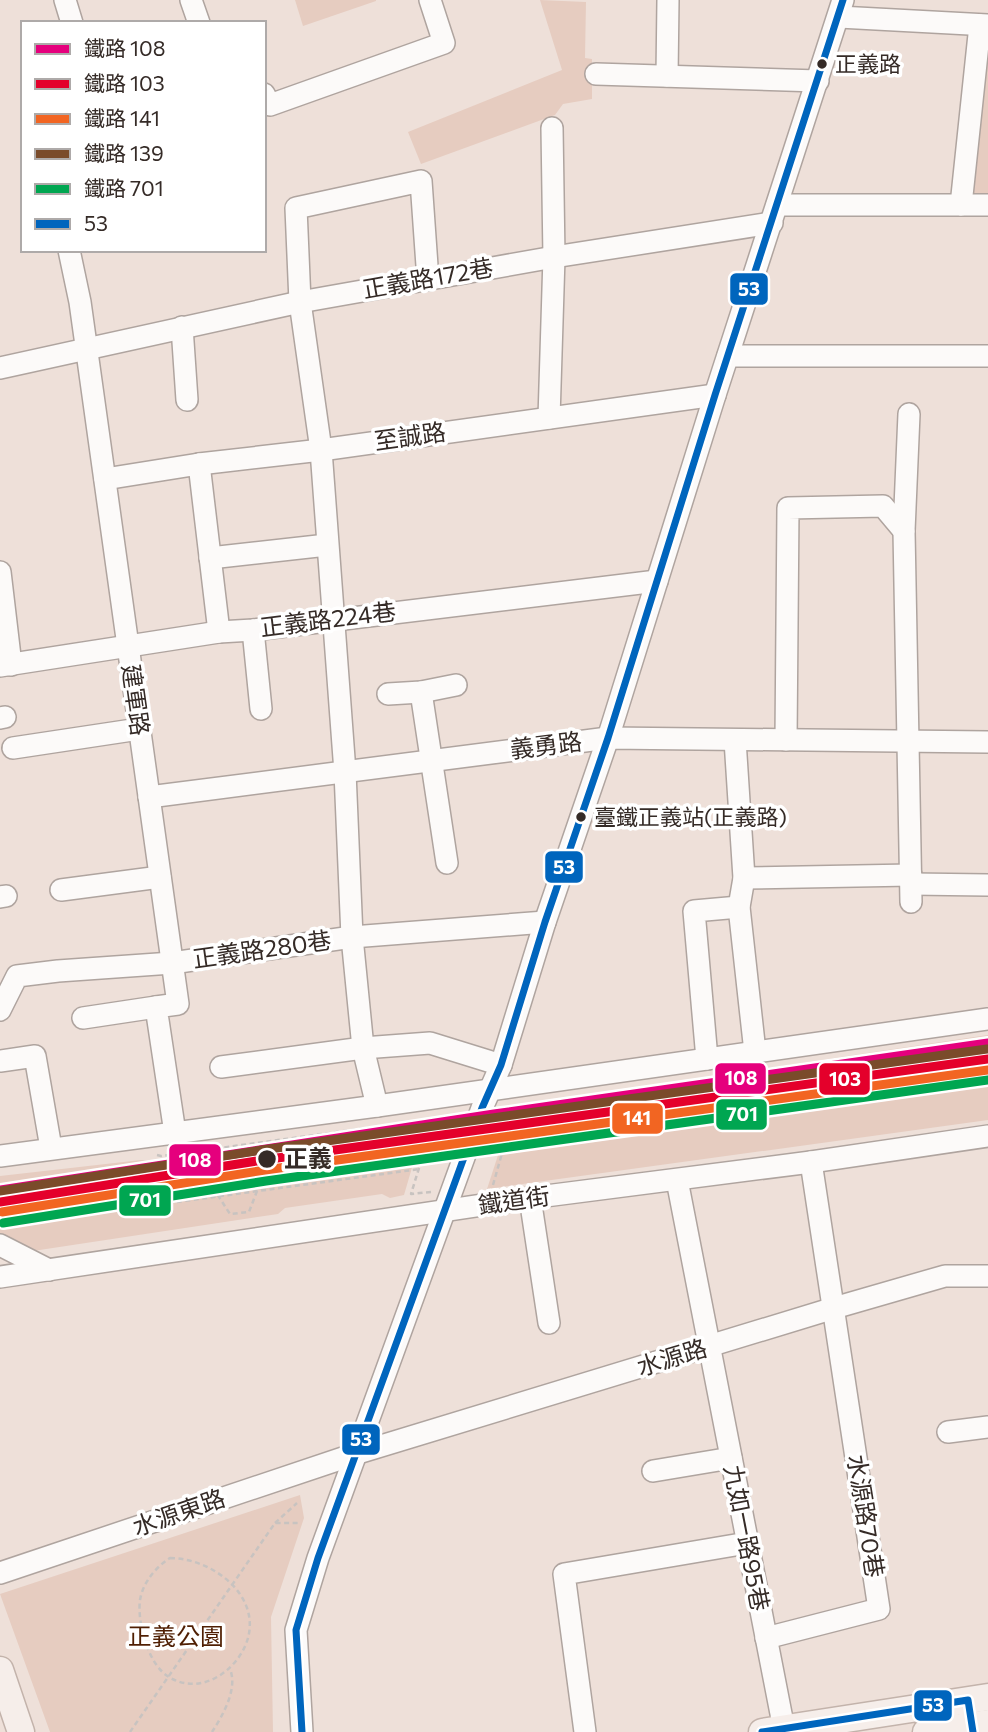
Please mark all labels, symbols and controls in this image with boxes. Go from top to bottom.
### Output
legend [21,21,266,252]
text: 鐵路 108 [84,35,165,60]
place label: 正義路 [835,50,901,77]
marker: 正義路 [815,57,829,71]
text: 鐵路 103 [84,70,165,95]
text: 鐵路 141 [84,105,160,130]
text: 鐵路 139 [84,140,164,165]
text: 鐵路 701 [84,175,164,200]
text: 53 [84,210,108,235]
street label: 正義路172巷 [360,252,495,303]
line badge: 53 [729,272,769,306]
text: 53 [738,277,760,300]
street label: 至誠路 [372,416,447,455]
street label: 正義路224巷 [258,596,397,641]
street label: 建軍路 [117,662,156,737]
street label: 義勇路 [508,726,583,763]
place label: 臺鐵正義站(正義路) [594,803,787,830]
marker: 臺鐵正義站(正義路) [574,810,588,824]
line badge: 53 [544,850,584,884]
text: 53 [553,855,575,878]
street label: 正義路280巷 [191,924,333,973]
line badge: 108 [714,1062,767,1095]
line badge: 103 [818,1062,871,1096]
text: 108 [725,1066,757,1089]
text: 103 [829,1067,861,1090]
line badge: 701 [715,1098,768,1131]
line badge: 141 [611,1102,664,1135]
text: 701 [726,1102,758,1125]
text: 141 [623,1106,651,1129]
line badge: 108 [168,1143,222,1177]
place label: 正義 [284,1143,332,1172]
text: 108 [179,1148,211,1171]
marker: 正義 [256,1148,278,1170]
street label: 鐵道街 [476,1180,551,1219]
line badge: 701 [118,1184,172,1217]
text: 701 [129,1188,161,1211]
street label: 水源路 [633,1332,710,1381]
line badge: 53 [341,1423,381,1456]
text: 53 [350,1427,372,1450]
street label: 水源路70巷 [842,1452,891,1579]
street label: 九如一路95巷 [719,1462,776,1613]
street label: 水源東路 [128,1482,229,1541]
park label: 正義公園 [128,1621,224,1650]
line badge: 53 [913,1689,953,1722]
text: 53 [922,1693,944,1716]

